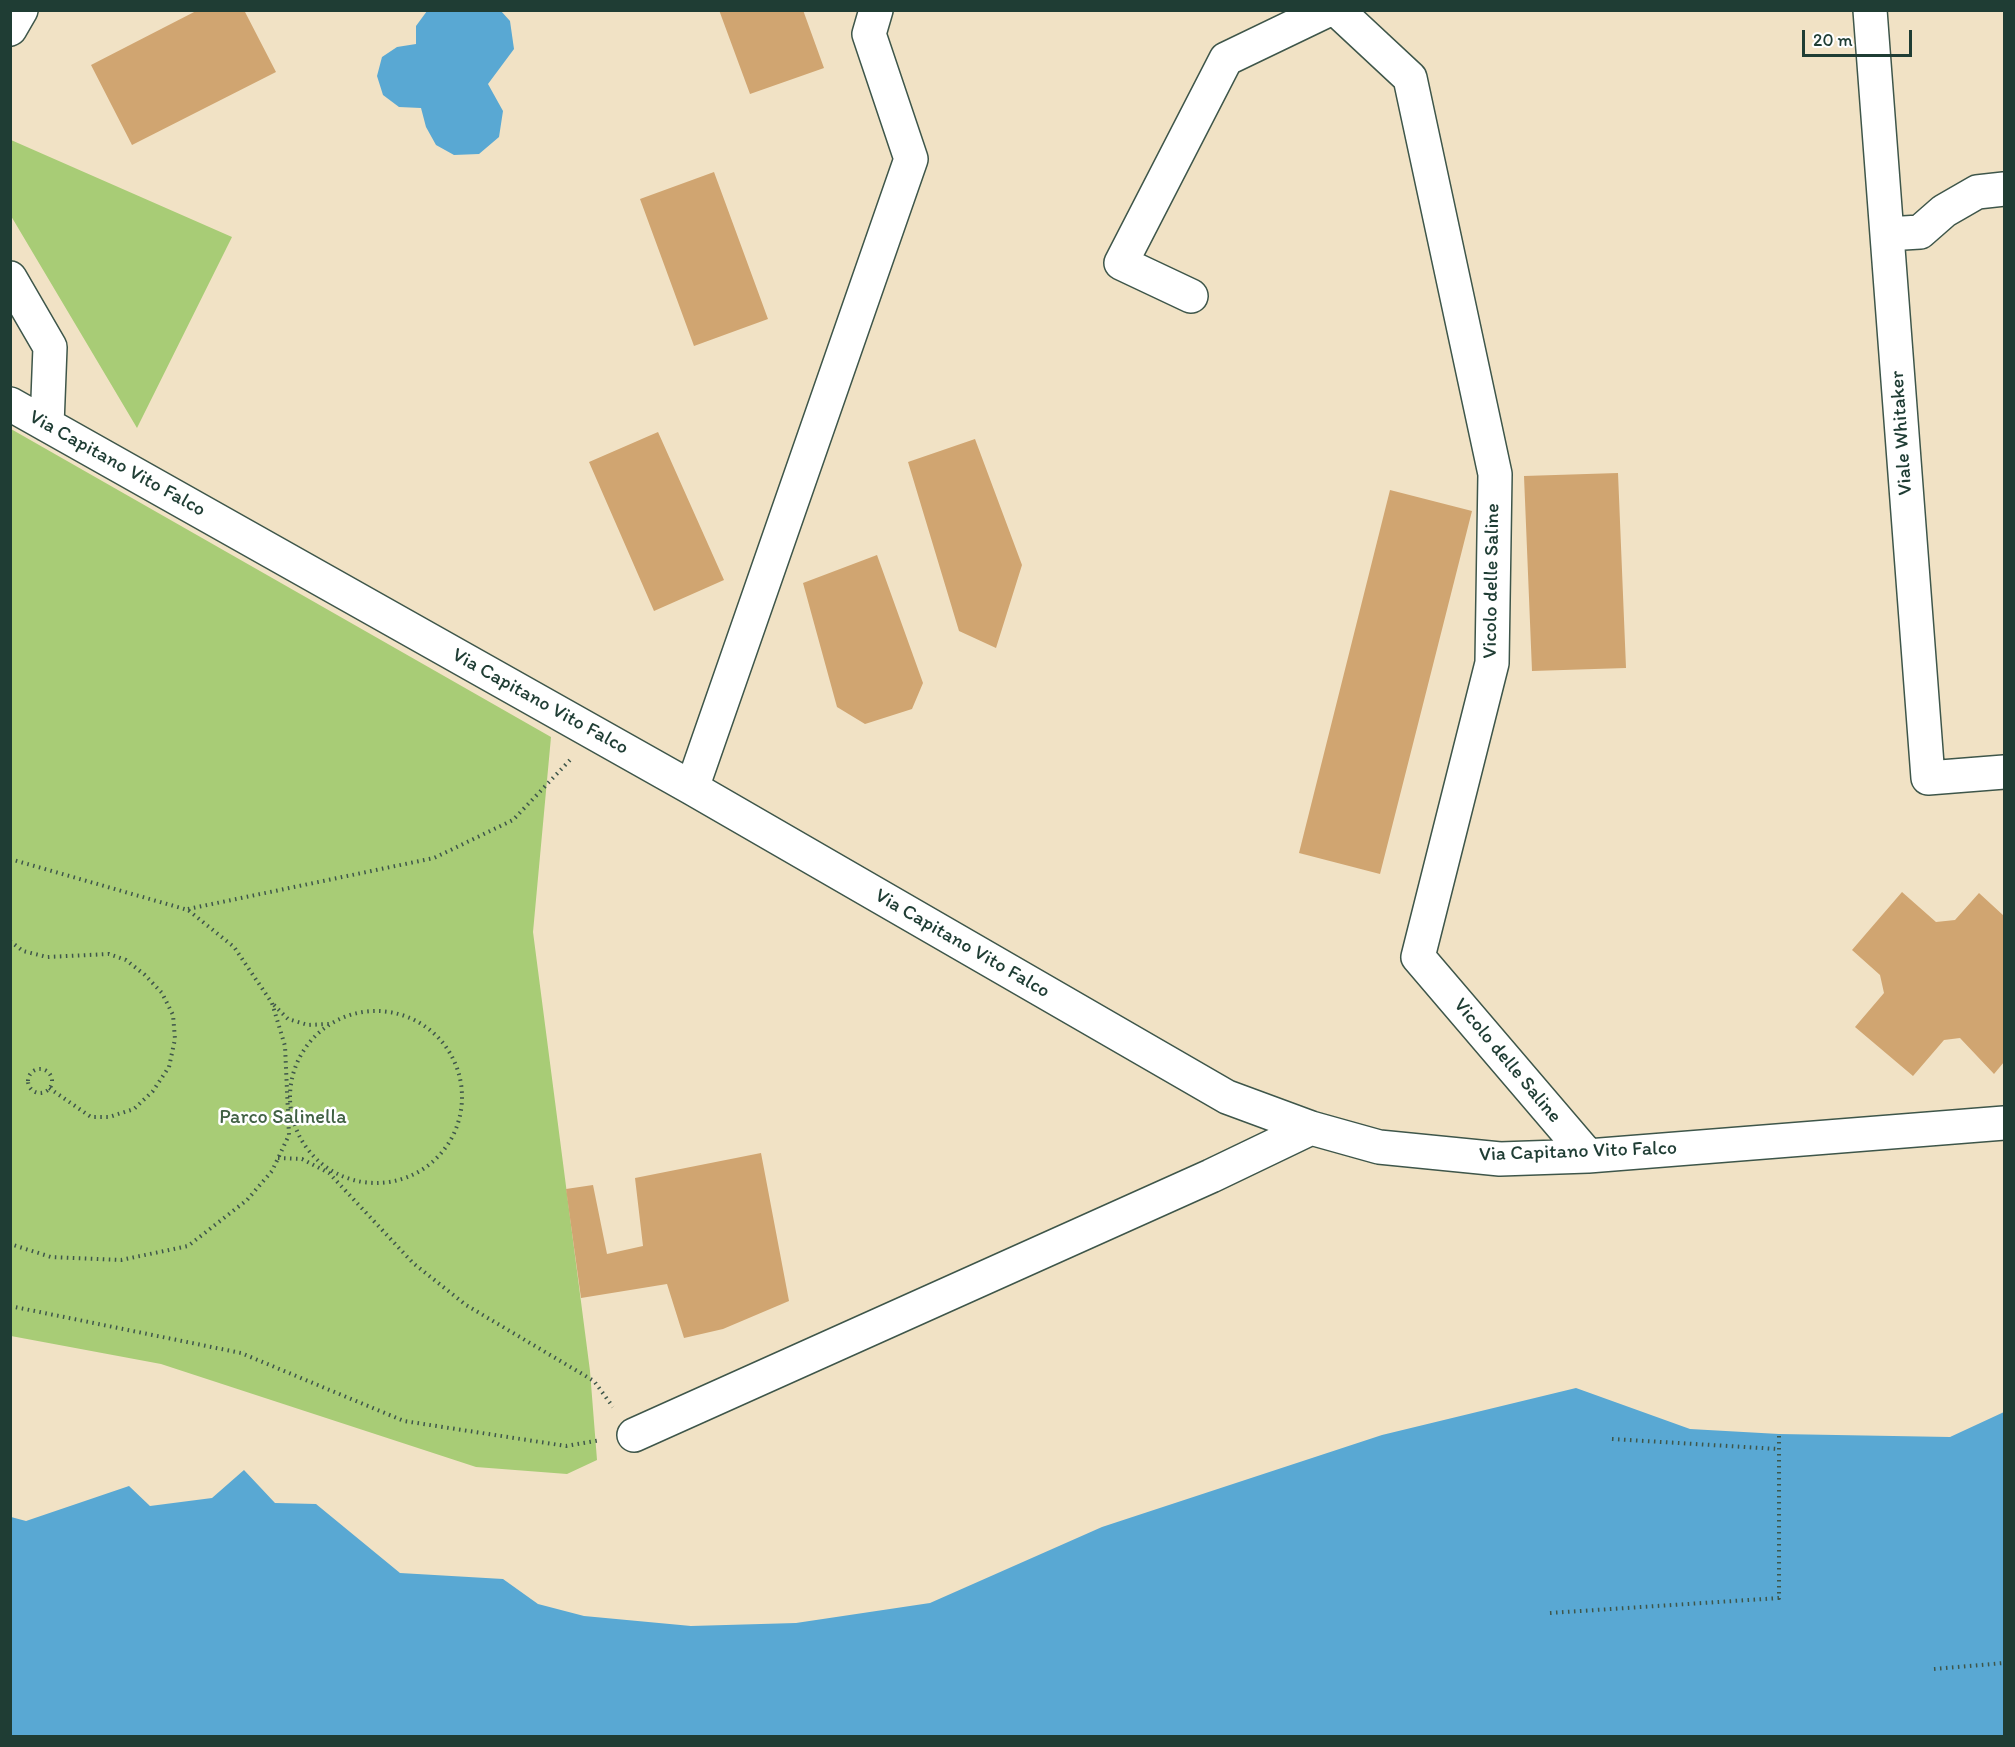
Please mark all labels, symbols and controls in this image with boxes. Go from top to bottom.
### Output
scale bar [1805,18,1914,56]
text: 20 m [1813,29,1853,51]
street label: Viale Whitaker [1886,370,1918,496]
street label: Via Capitano Vito Falco [25,405,209,523]
street label: Vicolo delle Saline [1479,503,1505,659]
street label: Via Capitano Vito Falco [448,643,632,761]
street label: Via Capitano Vito Falco [870,884,1054,1004]
street label: Vicolo delle Saline [1448,994,1566,1128]
park label: Parco Salinella [219,1106,347,1130]
street label: Via Capitano Vito Falco [1479,1137,1677,1167]

